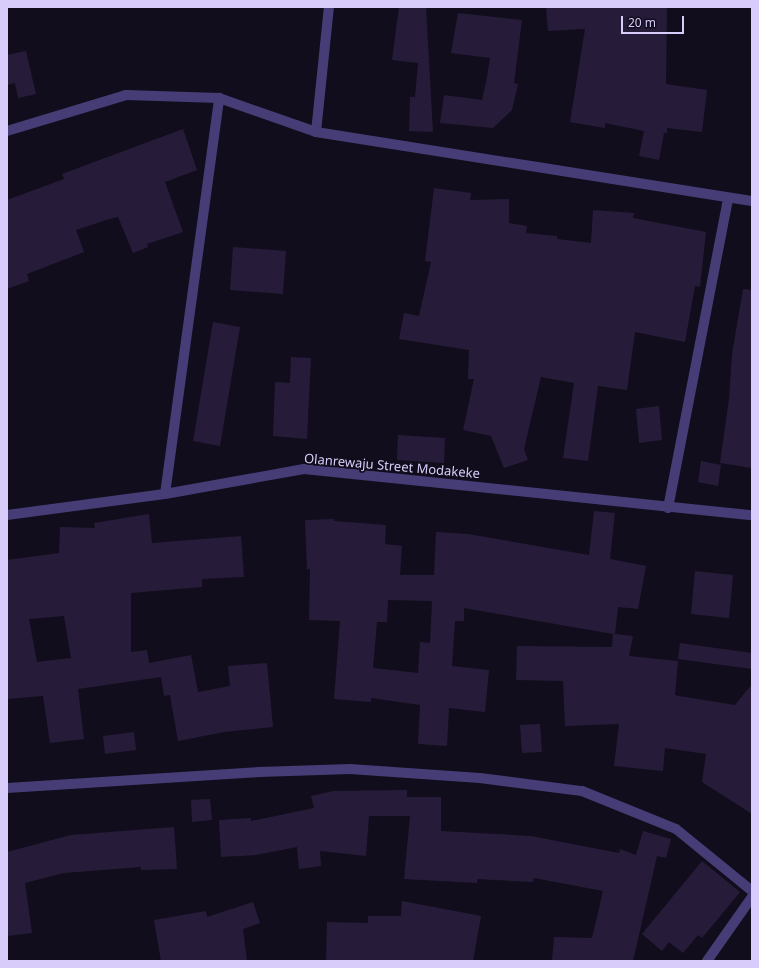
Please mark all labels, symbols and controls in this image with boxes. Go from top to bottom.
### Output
scale bar [623,8,686,34]
text: 20 m [628,14,656,31]
street label: Olanrewaju Street Modakeke [303,451,481,481]

